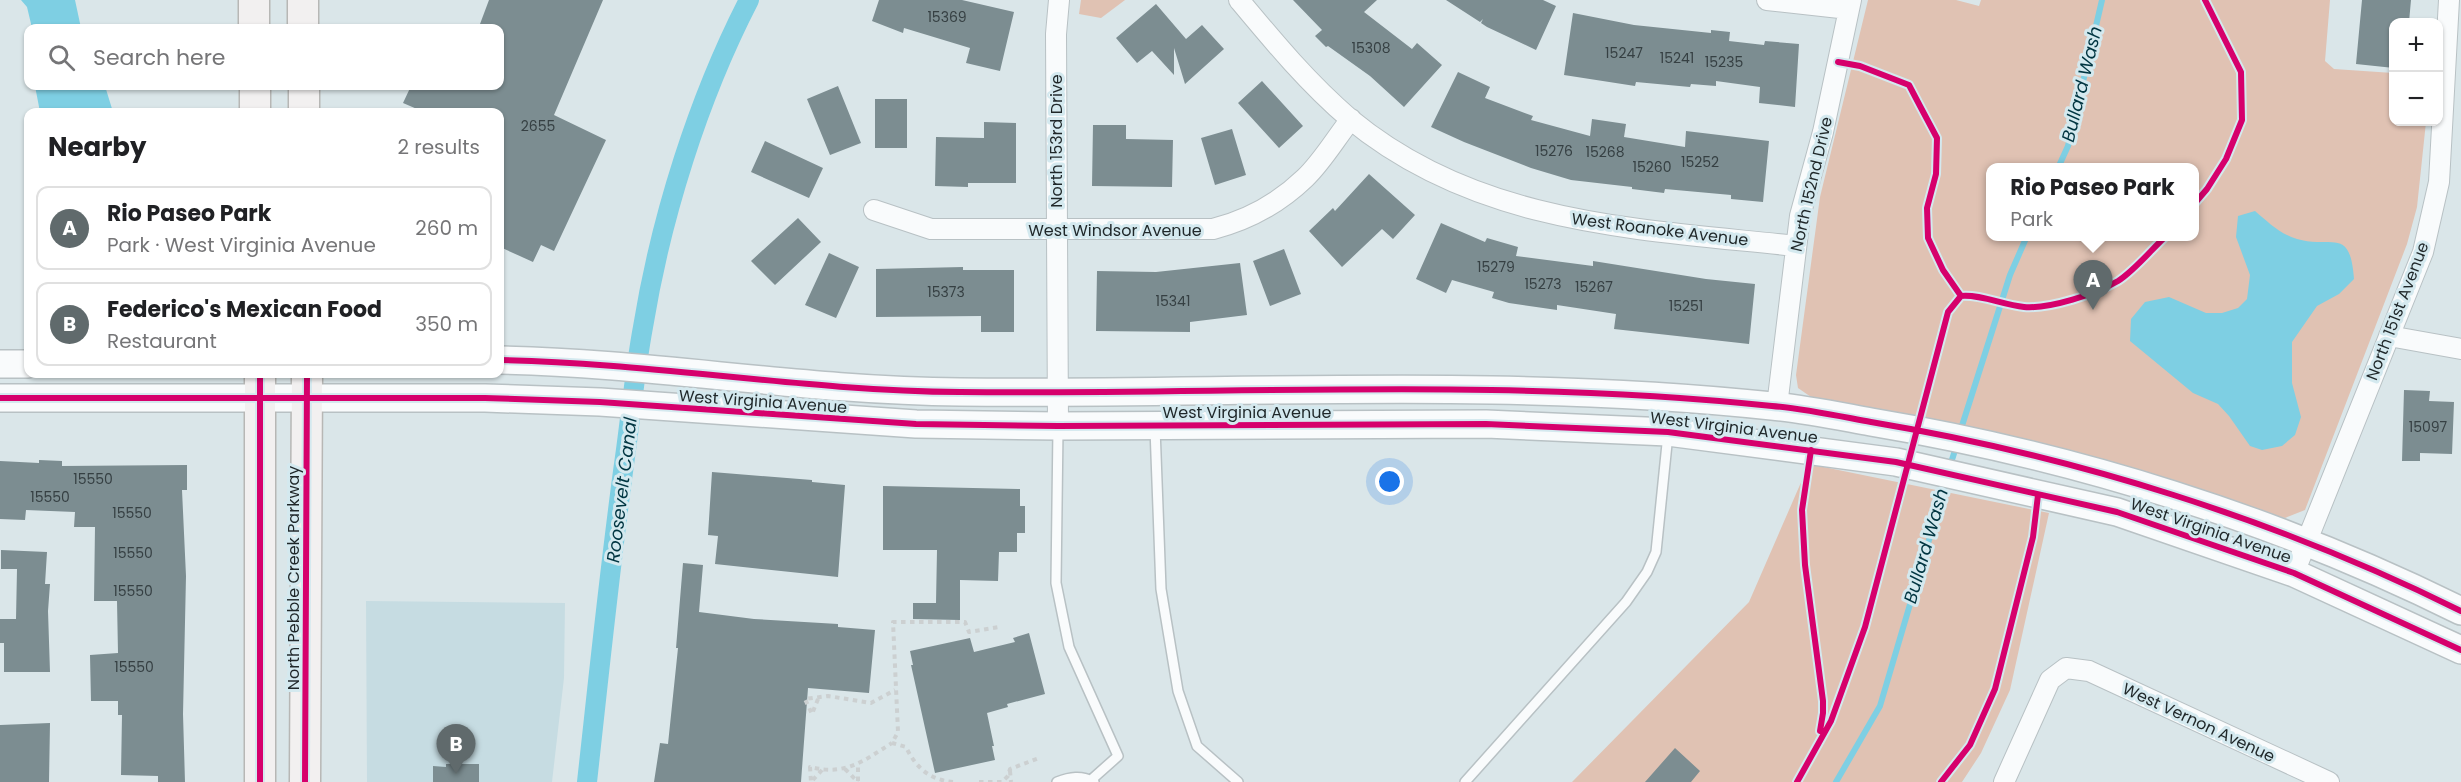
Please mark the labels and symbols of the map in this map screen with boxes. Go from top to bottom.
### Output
house number: 15369 [927,7,967,27]
water label: Bullard Wash [2055,23,2108,144]
house number: 15308 [1351,38,1391,58]
house number: 15247 [1605,43,1643,63]
house number: 15241 [1660,48,1694,68]
house number: 15235 [1705,52,1743,72]
street label: North 153rd Drive [1045,74,1068,208]
street label: North 152nd Drive [1785,114,1838,254]
house number: 2655 [521,116,555,136]
house number: 15276 [1535,141,1573,161]
house number: 15268 [1585,142,1625,162]
house number: 15252 [1681,152,1719,172]
house number: 15260 [1632,157,1672,177]
street label: West Roanoke Avenue [1570,207,1750,252]
street label: West Windsor Avenue [1028,219,1202,242]
street label: North 151st Avenue [2360,239,2435,384]
house number: 15279 [1477,257,1515,277]
pin: A [2074,260,2112,310]
house number: 15273 [1524,274,1562,294]
house number: 15267 [1575,277,1613,297]
house number: 15373 [927,282,965,302]
house number: 15341 [1156,291,1190,311]
house number: 15251 [1669,296,1703,316]
street label: West Virginia Avenue [678,384,848,419]
street label: West Virginia Avenue [1163,401,1331,424]
street label: West Virginia Avenue [1649,406,1819,449]
water label: Roosevelt Canal [600,415,643,564]
house number: 15097 [2409,417,2448,437]
street label: North Pebble Creek Parkway [282,466,305,690]
your location [1375,467,1404,496]
house number: 15550 [73,469,113,489]
water label: Bullard Wash [1897,485,1954,606]
house number: 15550 [30,487,70,507]
street label: West Virginia Avenue [2127,492,2294,569]
house number: 15550 [112,503,152,523]
house number: 15550 [113,543,153,563]
house number: 15550 [113,581,153,601]
house number: 15550 [114,657,154,677]
street label: West Vernon Avenue [2119,677,2279,768]
pin: B [436,724,476,774]

